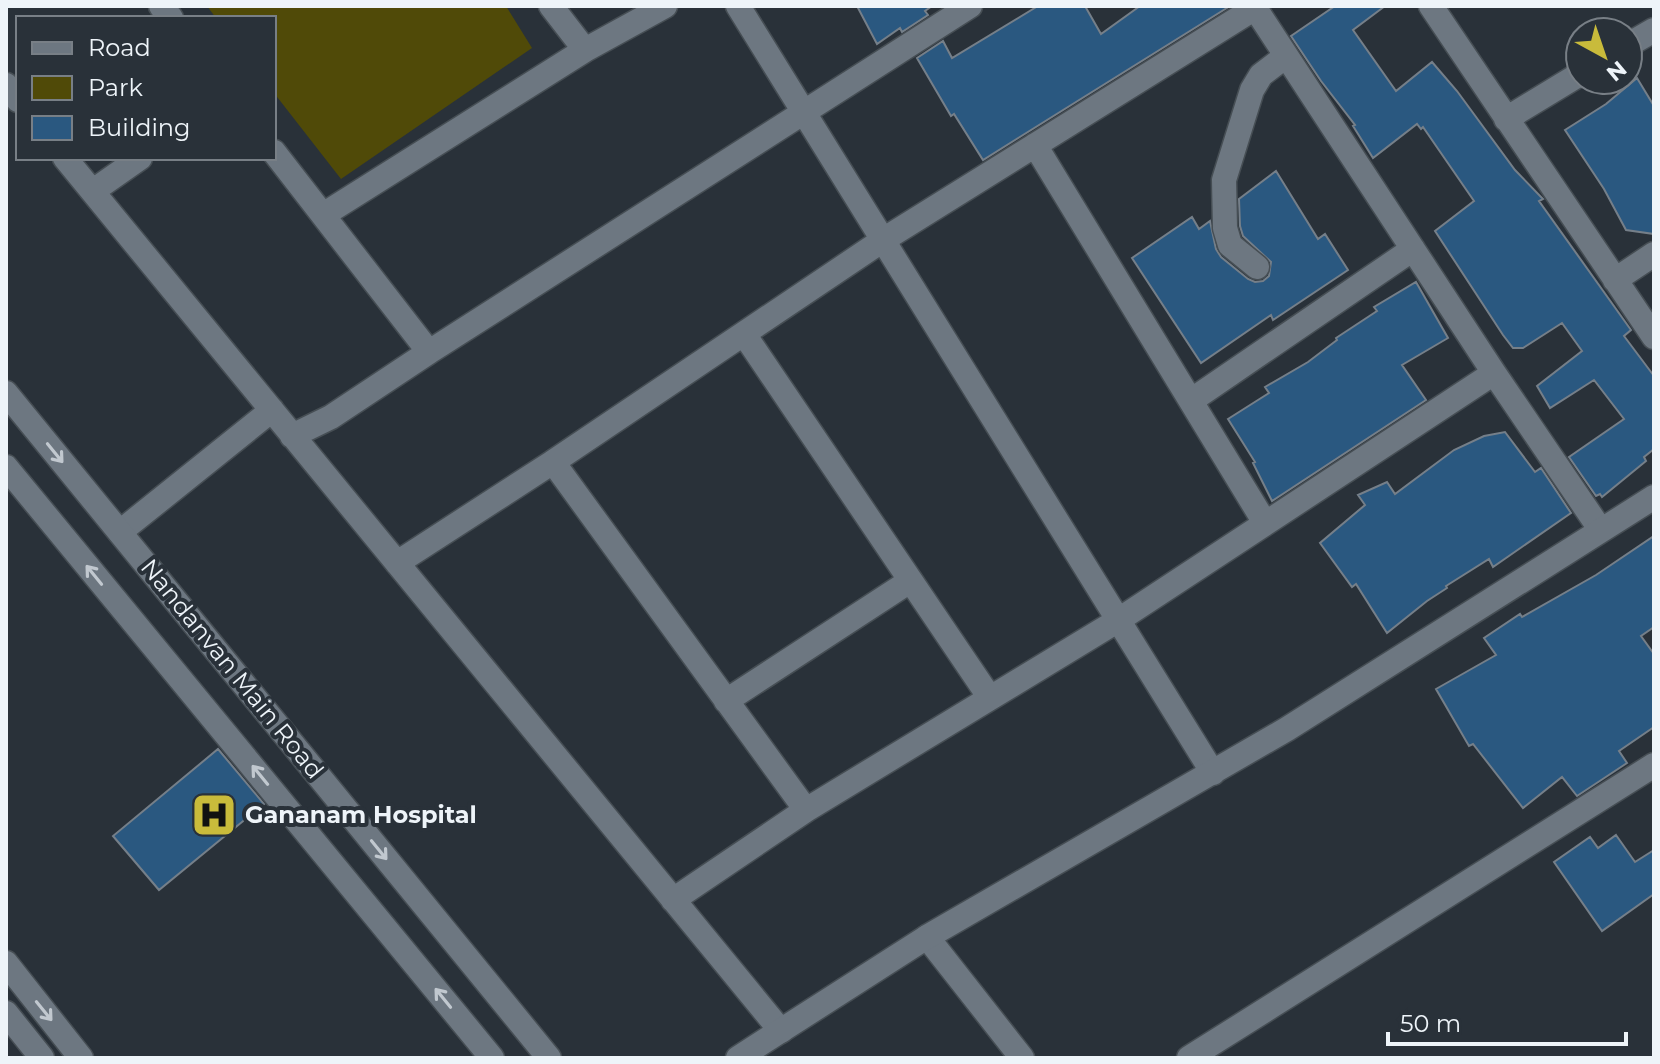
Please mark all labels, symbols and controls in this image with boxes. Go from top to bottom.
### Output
legend [16,16,276,160]
north arrow [1564,16,1644,96]
text: Road [88,33,151,62]
text: N [1601,55,1632,87]
text: Park [88,73,143,102]
text: Building [88,113,191,142]
one-way arrow [46,442,64,463]
street label: Nandanvan Main Road [135,553,330,784]
one-way arrow [86,564,104,585]
one-way arrow [251,766,269,786]
hospital icon: Gananam Hospital [190,791,238,839]
place label: Gananam Hospital [245,800,477,829]
one-way arrow [370,839,388,860]
one-way arrow [434,988,452,1009]
scale bar [1388,996,1626,1046]
one-way arrow [35,1000,52,1021]
text: 50 m [1400,1009,1461,1038]

